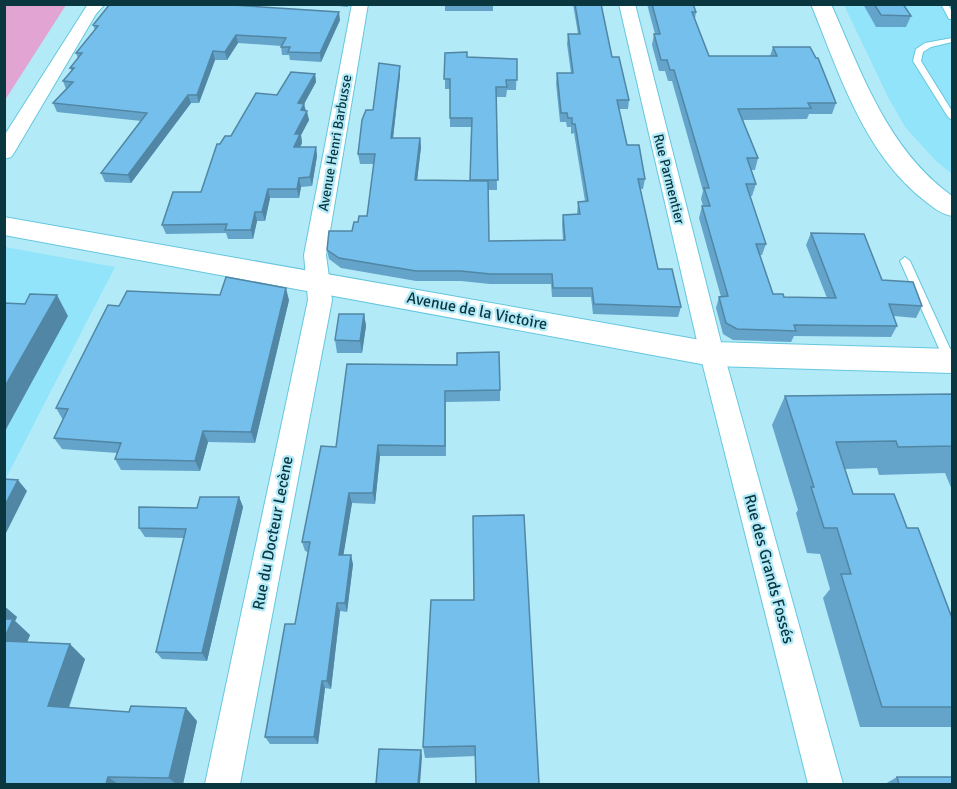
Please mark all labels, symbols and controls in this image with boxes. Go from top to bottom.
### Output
street label: Avenue Henri Barbusse [315,73,355,213]
street label: Rue Parmentier [650,132,689,227]
street label: Avenue de la Victoire [405,288,549,334]
street label: Rue du Docteur Lecène [248,454,298,612]
street label: Rue des Grands Fossés [739,492,799,646]

